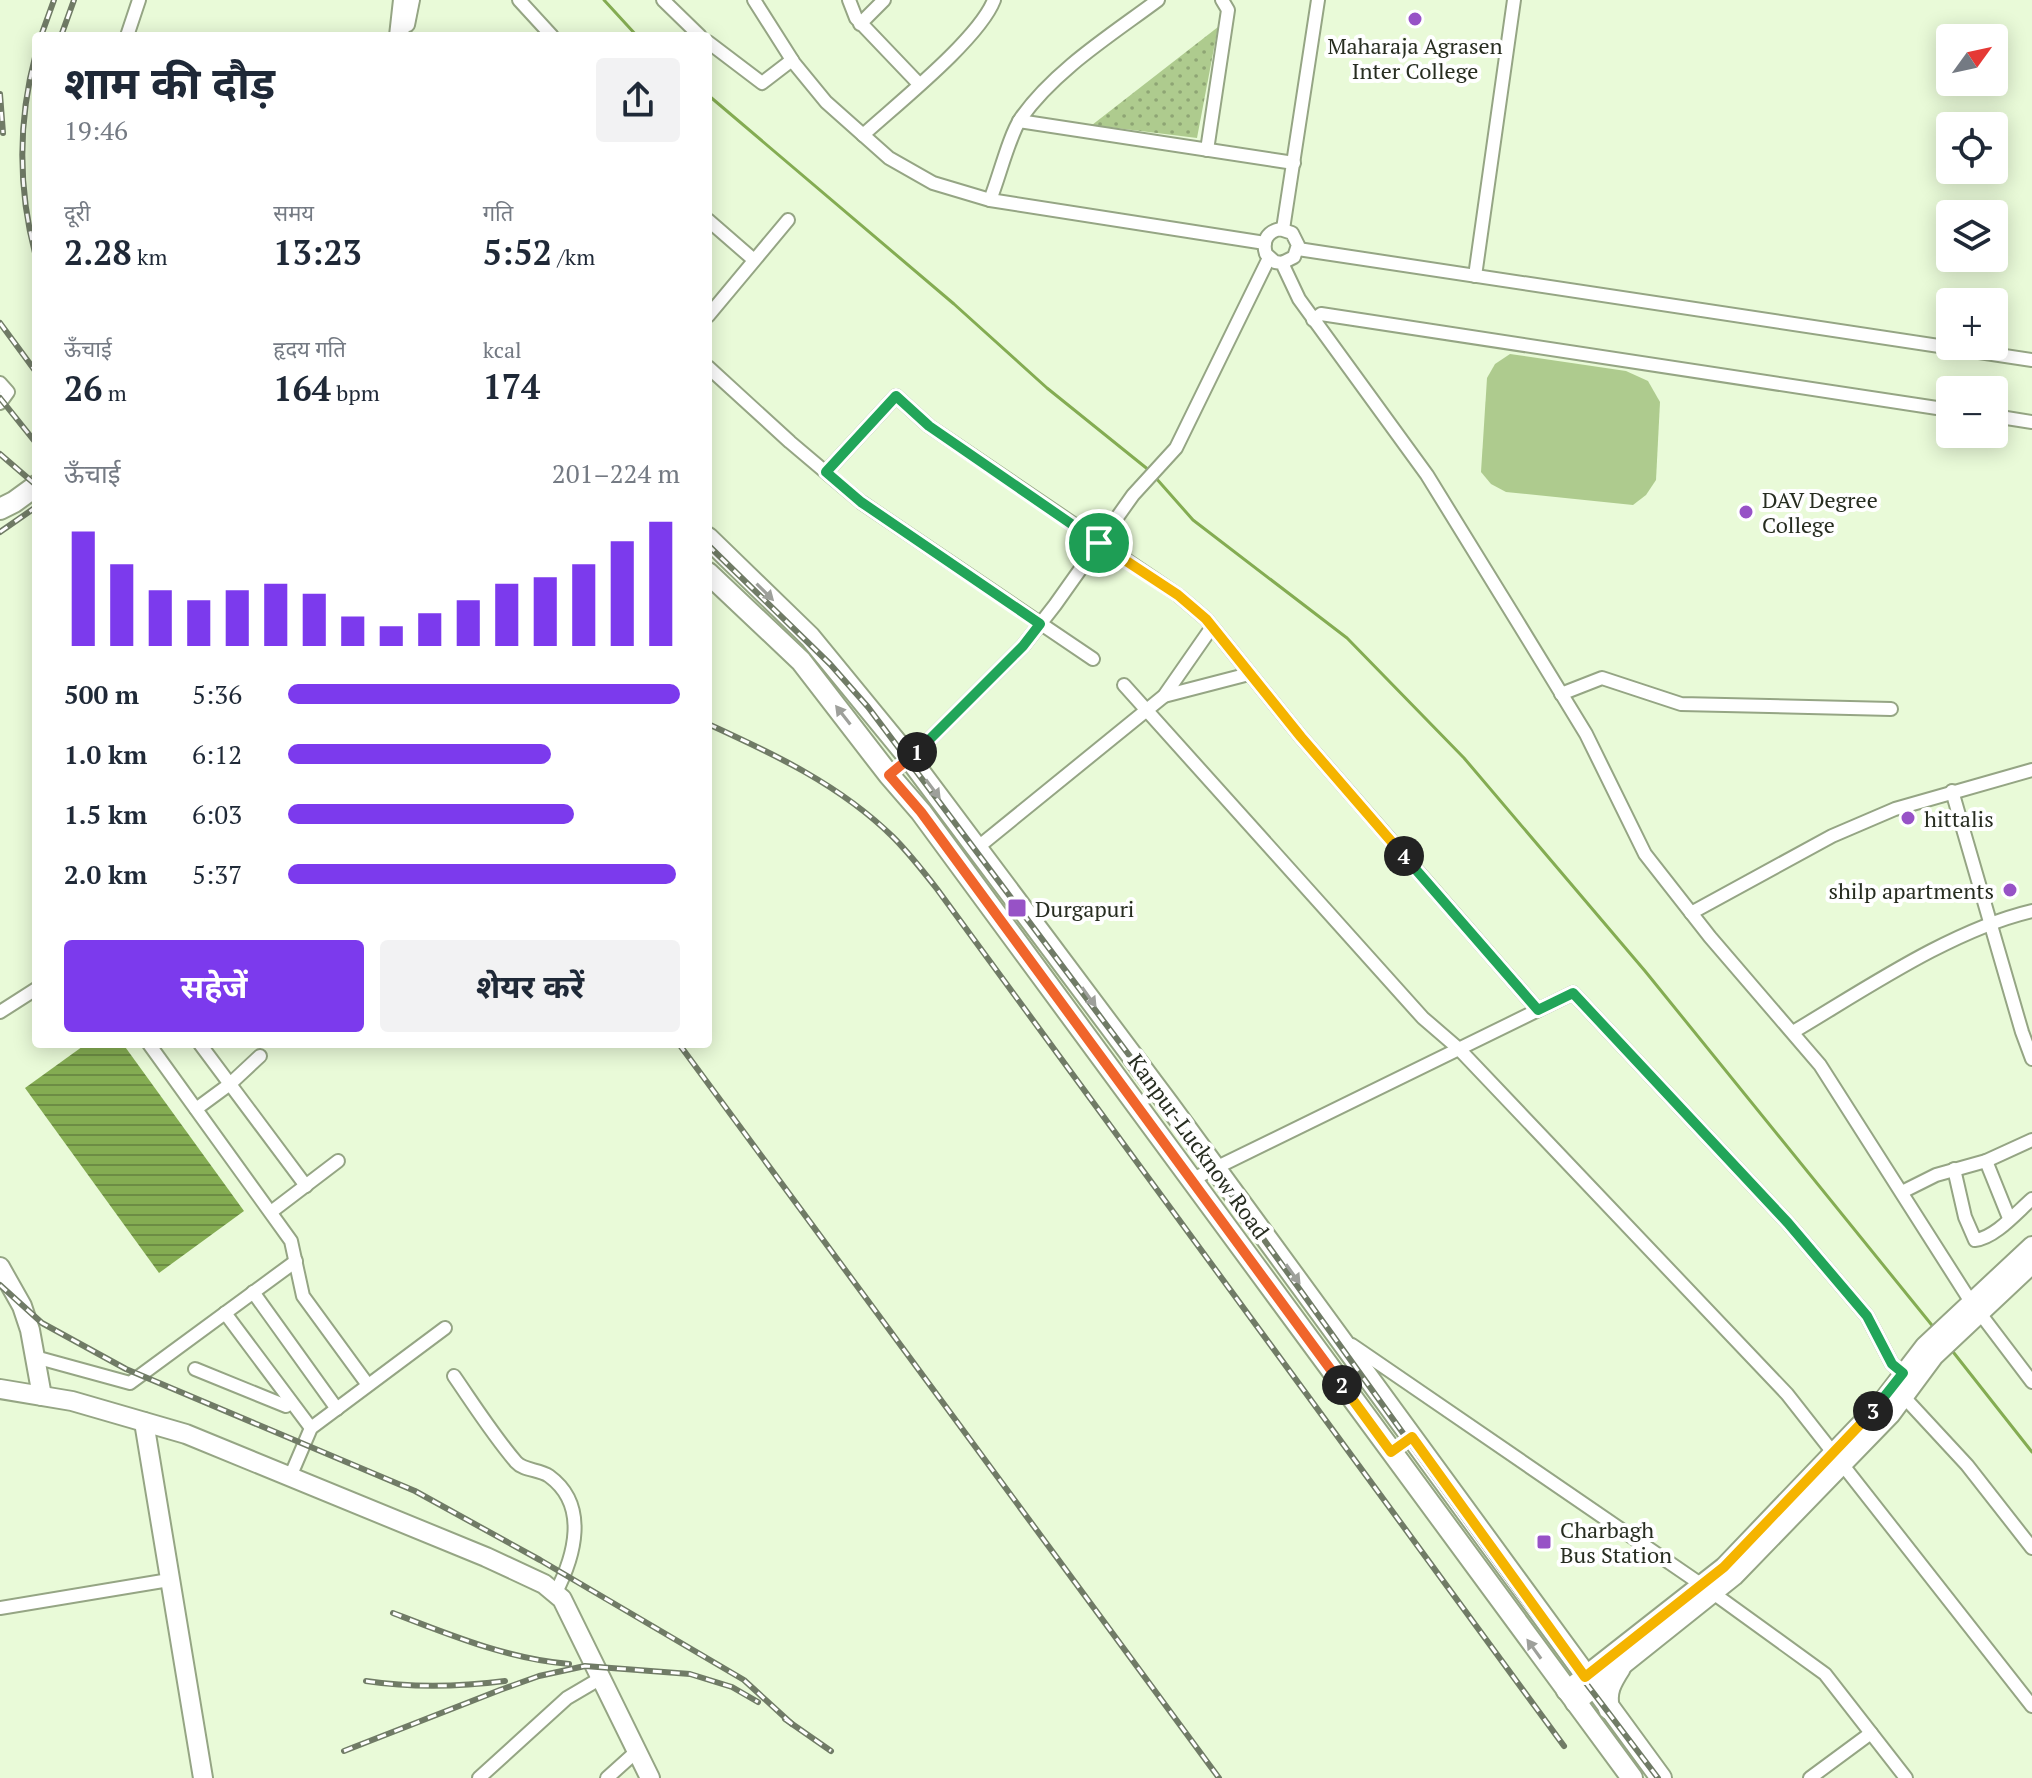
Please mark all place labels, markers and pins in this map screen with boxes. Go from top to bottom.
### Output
marker: Maharaja Agrasen Inter College [1406,10,1424,28]
place label: Maharaja Agrasen Inter College [1327,31,1503,85]
place label: DAV Degree College [1762,485,1878,539]
marker: DAV Degree College [1737,503,1755,521]
pin [1065,509,1133,577]
pin: 1 [897,732,937,772]
place label: hittalis [1924,804,1994,833]
marker: hittalis [1899,809,1917,827]
pin: 4 [1384,836,1424,876]
place label: shilp apartments [1828,876,1994,905]
marker: shilp apartments [2001,881,2019,899]
place label: Durgapuri [1035,894,1134,923]
marker: Durgapuri [1006,897,1028,919]
pin: 2 [1322,1365,1362,1405]
pin: 3 [1853,1391,1893,1431]
place label: Charbagh Bus Station [1560,1515,1672,1569]
marker: Charbagh Bus Station [1535,1533,1553,1551]

